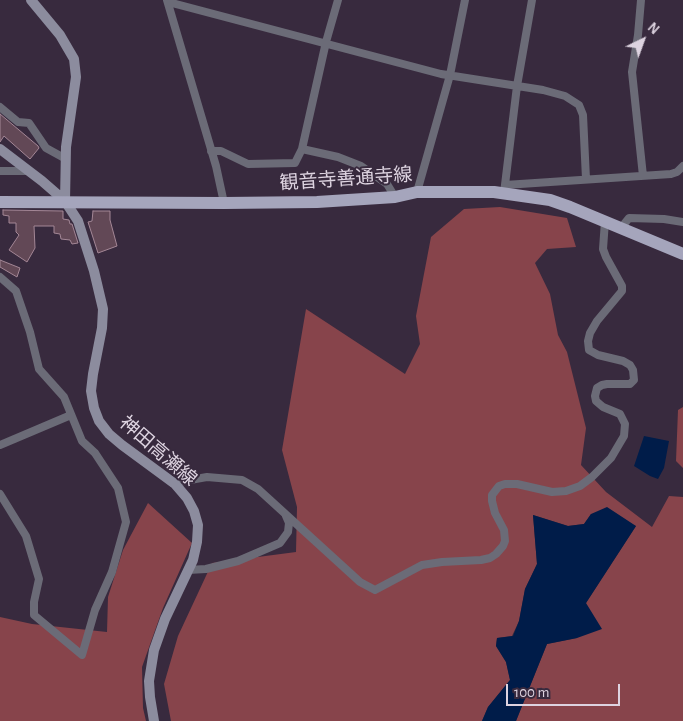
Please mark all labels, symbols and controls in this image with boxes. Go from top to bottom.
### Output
north arrow [618,15,668,65]
text: N [645,20,661,37]
street label: 観音寺善通寺線 [279,163,413,195]
street label: 神田高瀬線 [115,411,201,491]
scale bar [508,674,622,706]
text: 100 m [514,685,549,700]

